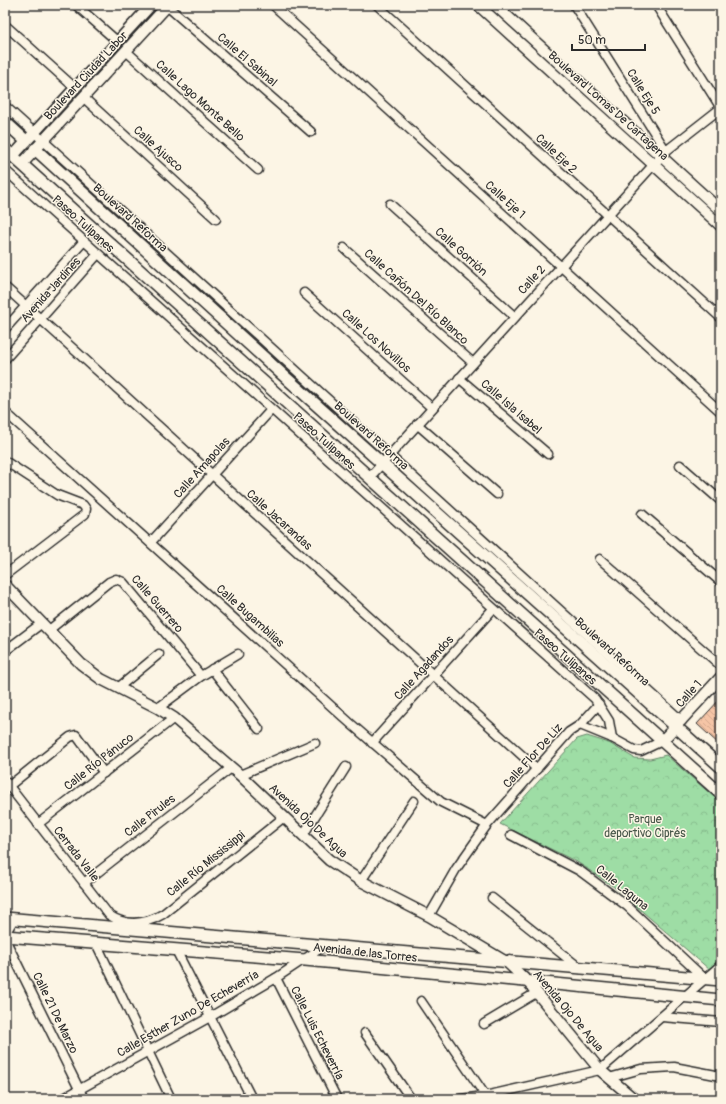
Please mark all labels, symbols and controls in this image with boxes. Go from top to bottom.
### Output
scale bar [572,26,645,52]
street label: Boulevard Ciudad Labor [41,28,132,124]
street label: Calle El Sabinal [214,30,280,90]
text: 50 m [578,33,606,48]
street label: Boulevard Lomas De Cartagena [545,48,671,164]
street label: Calle Lago Monte Bello [152,57,248,145]
street label: Calle Eje 5 [623,66,663,118]
street label: Calle Ajusco [130,123,186,176]
street label: Calle Eje 2 [532,131,580,177]
street label: Calle Eje 1 [482,178,528,222]
street label: Boulevard Reforma [89,180,171,256]
street label: Paseo Tulipanes [49,192,118,256]
street label: Calle Gorrión [432,224,491,280]
street label: Calle Cañón Del Río Blanco [361,246,472,348]
street label: Avenida Jardines [18,254,85,326]
street label: Calle 2 [515,262,549,298]
street label: Calle Los Novillos [338,306,414,376]
street label: Calle Isla Isabel [477,376,545,438]
street label: Boulevard Reforma [330,398,412,474]
street label: Paseo Tulipanes [290,409,359,473]
street label: Calle Amapolas [171,434,234,502]
street label: Calle Jacarandas [243,487,315,554]
street label: Calle Guerrero [128,572,187,636]
street label: Calle Bugambilias [213,582,288,651]
street label: Boulevard Reforma [571,614,653,690]
street label: Paseo Tulipanes [531,626,600,689]
street label: Calle Agadandos [391,632,457,703]
street label: Calle 1 [673,677,705,711]
street label: Calle Flor De Liz [500,721,566,791]
street label: Calle Río Pánuco [61,730,137,794]
street label: Avenida Ojo De Agua [266,781,351,862]
street label: Calle Pirules [122,791,179,841]
park label: Parque deportivo Ciprés [604,812,686,841]
street label: Cerrada Valle [50,823,102,885]
street label: Calle Río Mississippi [164,828,248,900]
street label: Calle Laguna [592,862,652,914]
street label: Avenida de las Torres [312,940,418,966]
street label: Calle Esther Zuno De Echeverría [114,967,262,1061]
street label: Avenida Ojo De Agua [529,967,607,1055]
street label: Calle 21 De Marzo [29,970,81,1057]
street label: Calle Luis Echeverría [287,984,347,1083]

